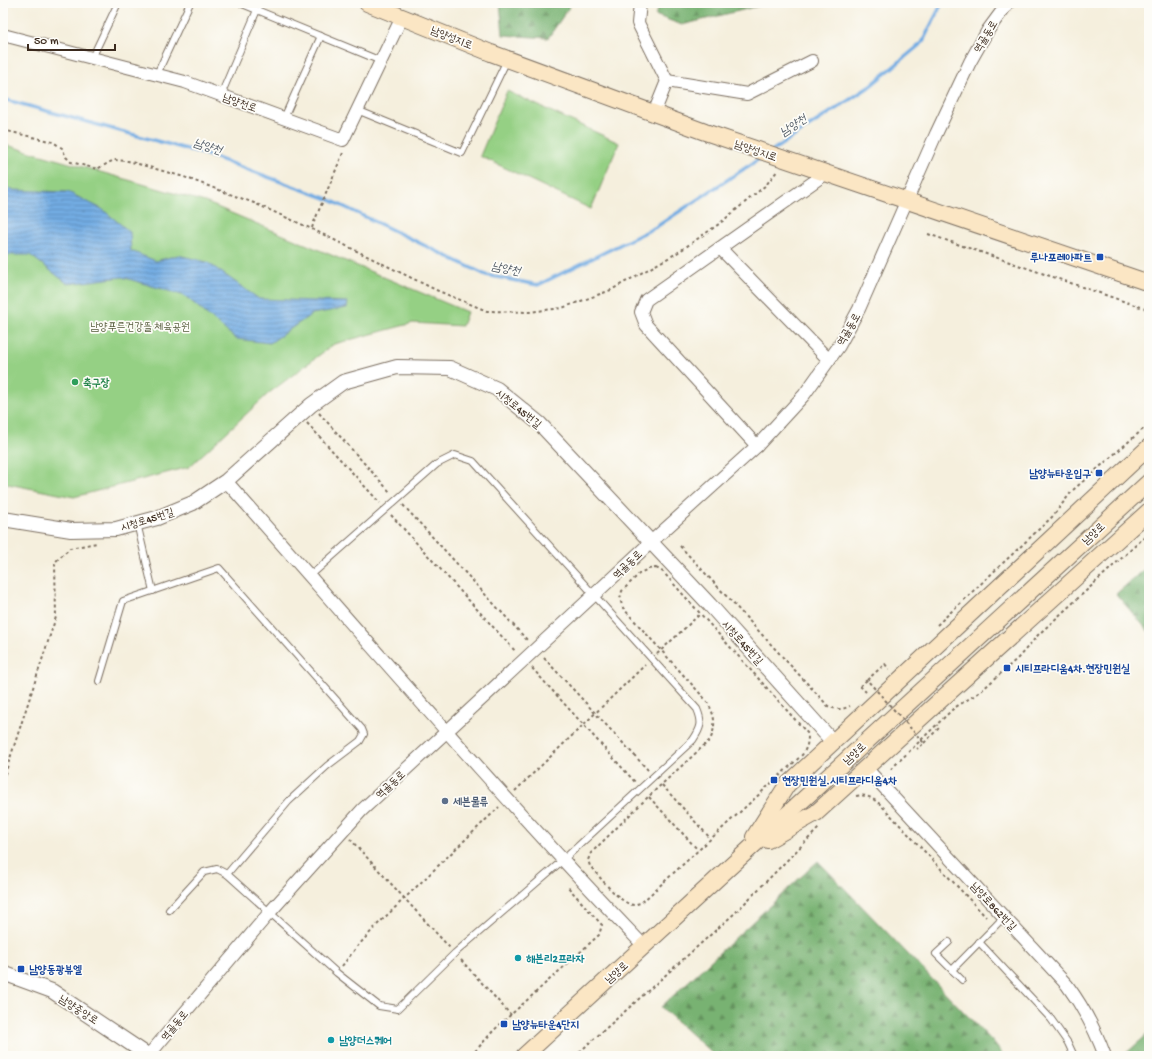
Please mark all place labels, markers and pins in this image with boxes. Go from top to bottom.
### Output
place label: 루나포레아파트 [1030,252,1092,265]
marker: 루나포레아파트 [1095,252,1105,262]
marker: 축구장 [70,377,80,387]
place label: 축구장 [83,377,110,390]
place label: 남양뉴타운입구 [1029,468,1091,481]
marker: 남양뉴타운입구 [1094,468,1104,478]
marker: 시티프라디움4차.현장민원실 [1002,663,1012,673]
place label: 시티프라디움4차.현장민원실 [1015,663,1130,676]
marker: 현장민원실.시티프라디움4차 [769,775,779,785]
place label: 현장민원실.시티프라디움4차 [782,775,897,788]
marker: 세븐물류 [440,796,450,806]
place label: 세븐물류 [453,796,489,809]
marker: 해븐리2프라자 [513,953,523,963]
place label: 해븐리2프라자 [526,953,585,966]
marker: 남양동광뷰엘 [16,964,26,974]
place label: 남양동광뷰엘 [29,964,82,977]
marker: 남양뉴타운4단지 [499,1019,509,1029]
place label: 남양뉴타운4단지 [512,1019,579,1032]
marker: 남양더스퀘어 [326,1035,336,1045]
place label: 남양더스퀘어 [339,1035,392,1048]

